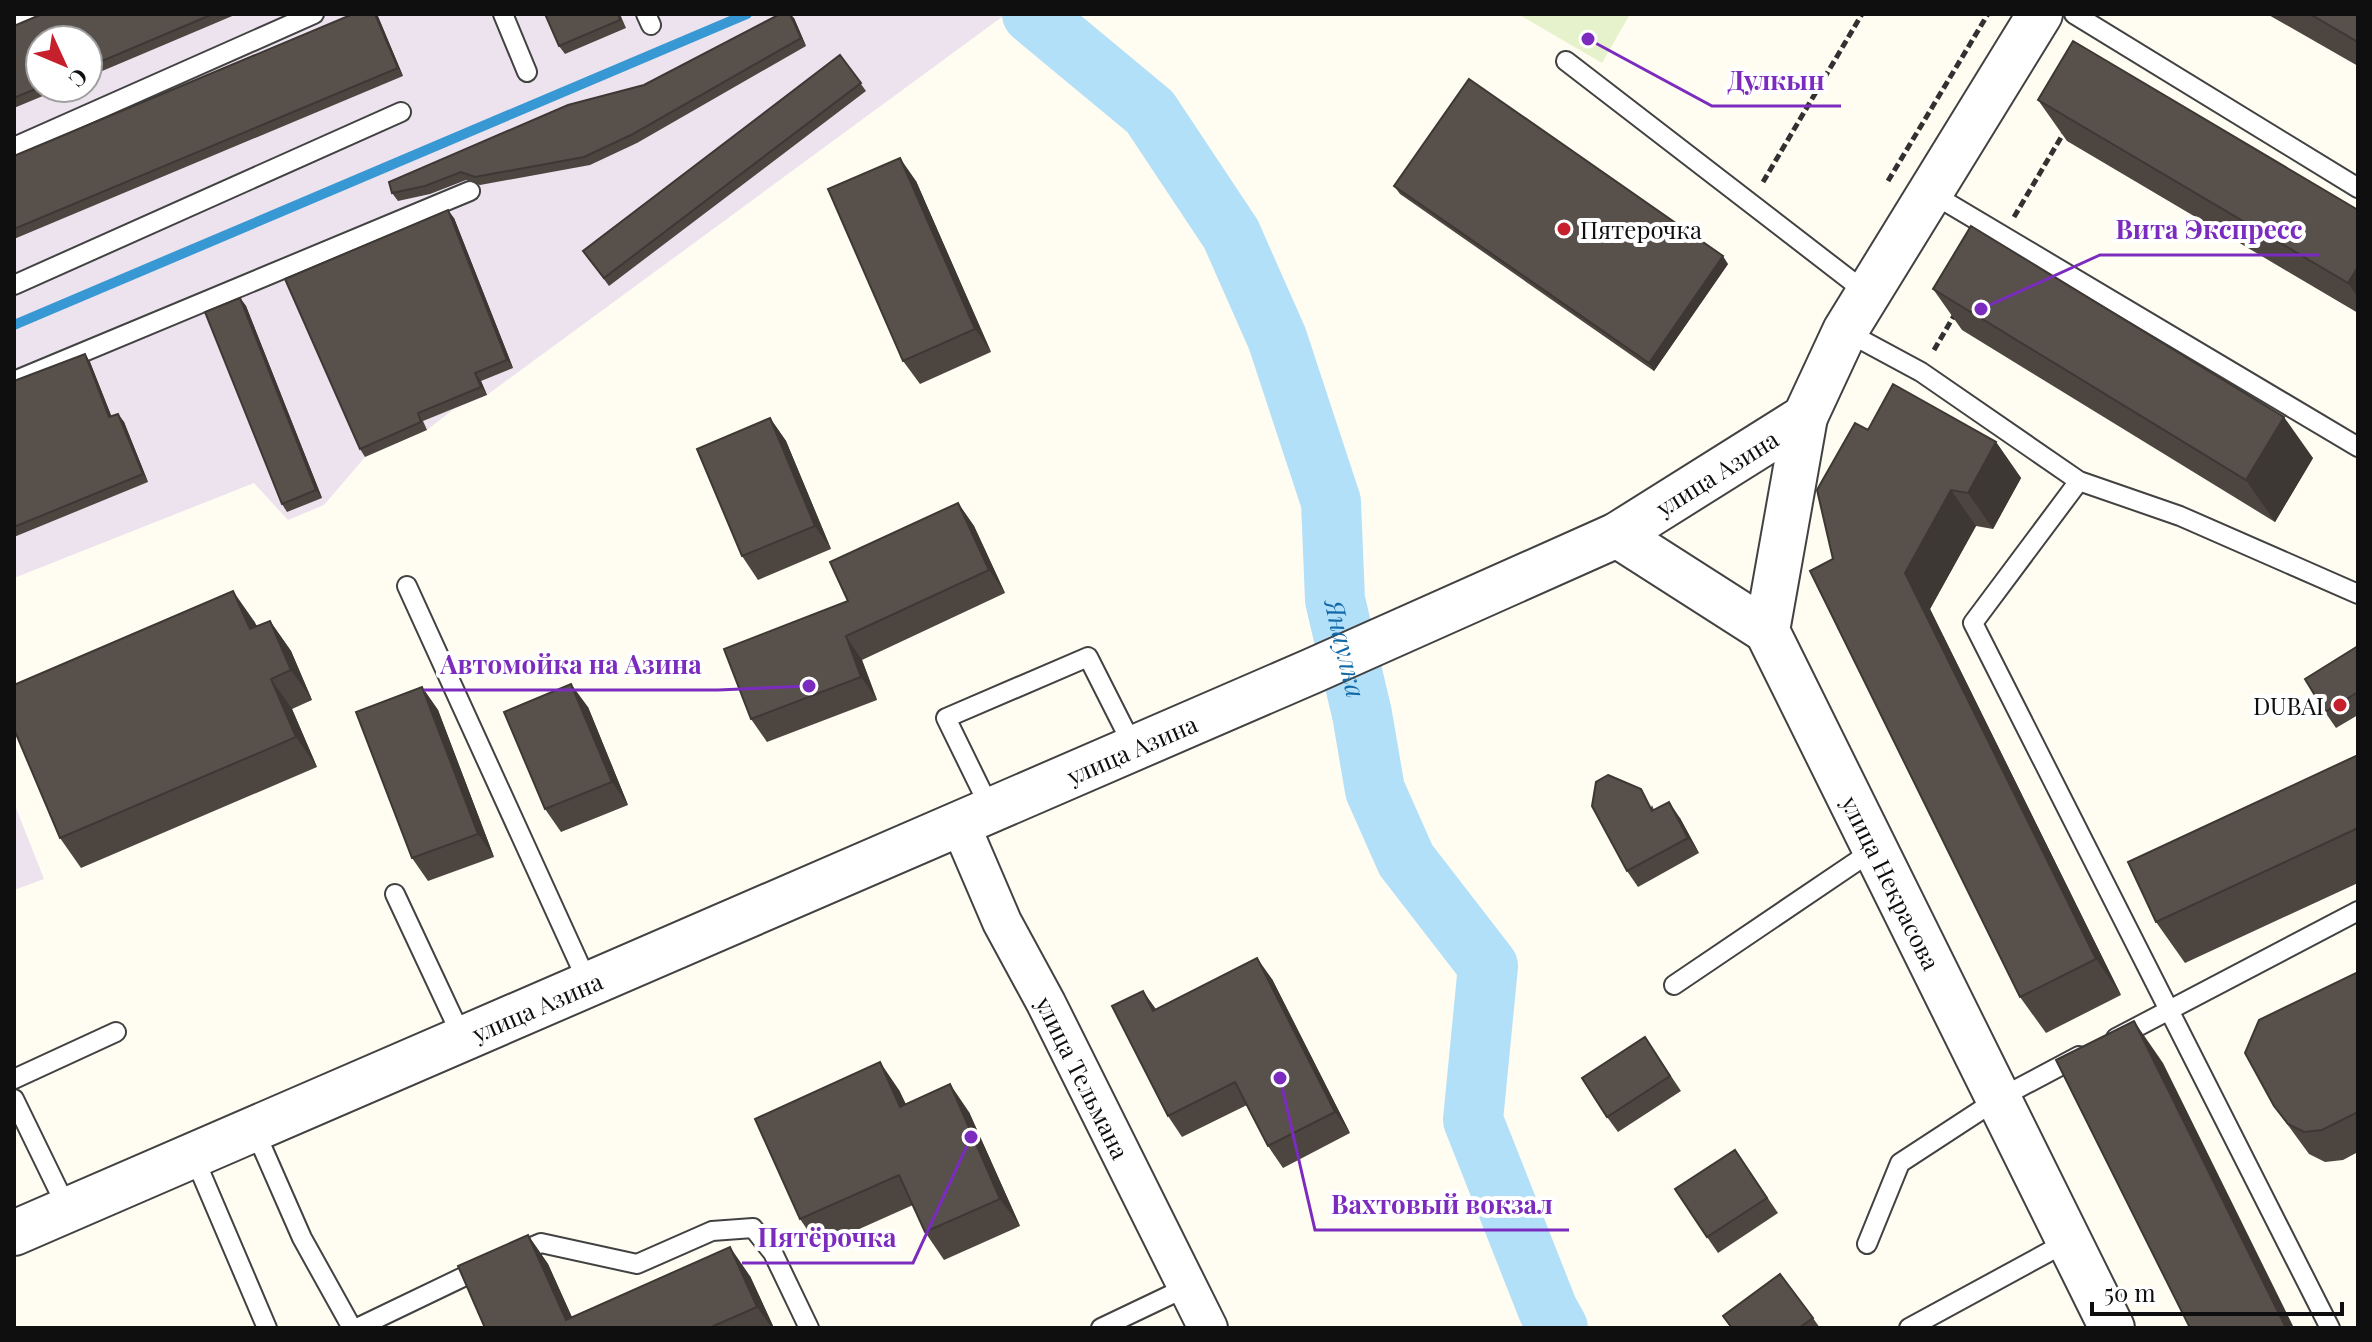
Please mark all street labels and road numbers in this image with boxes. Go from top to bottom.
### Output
street label: улица Азина [1648,422,1784,523]
street label: улица Азина [1061,707,1202,792]
street label: улица Некрасова [1835,789,1948,975]
street label: улица Азина [466,964,607,1049]
street label: улица Тельмана [1029,989,1137,1164]

